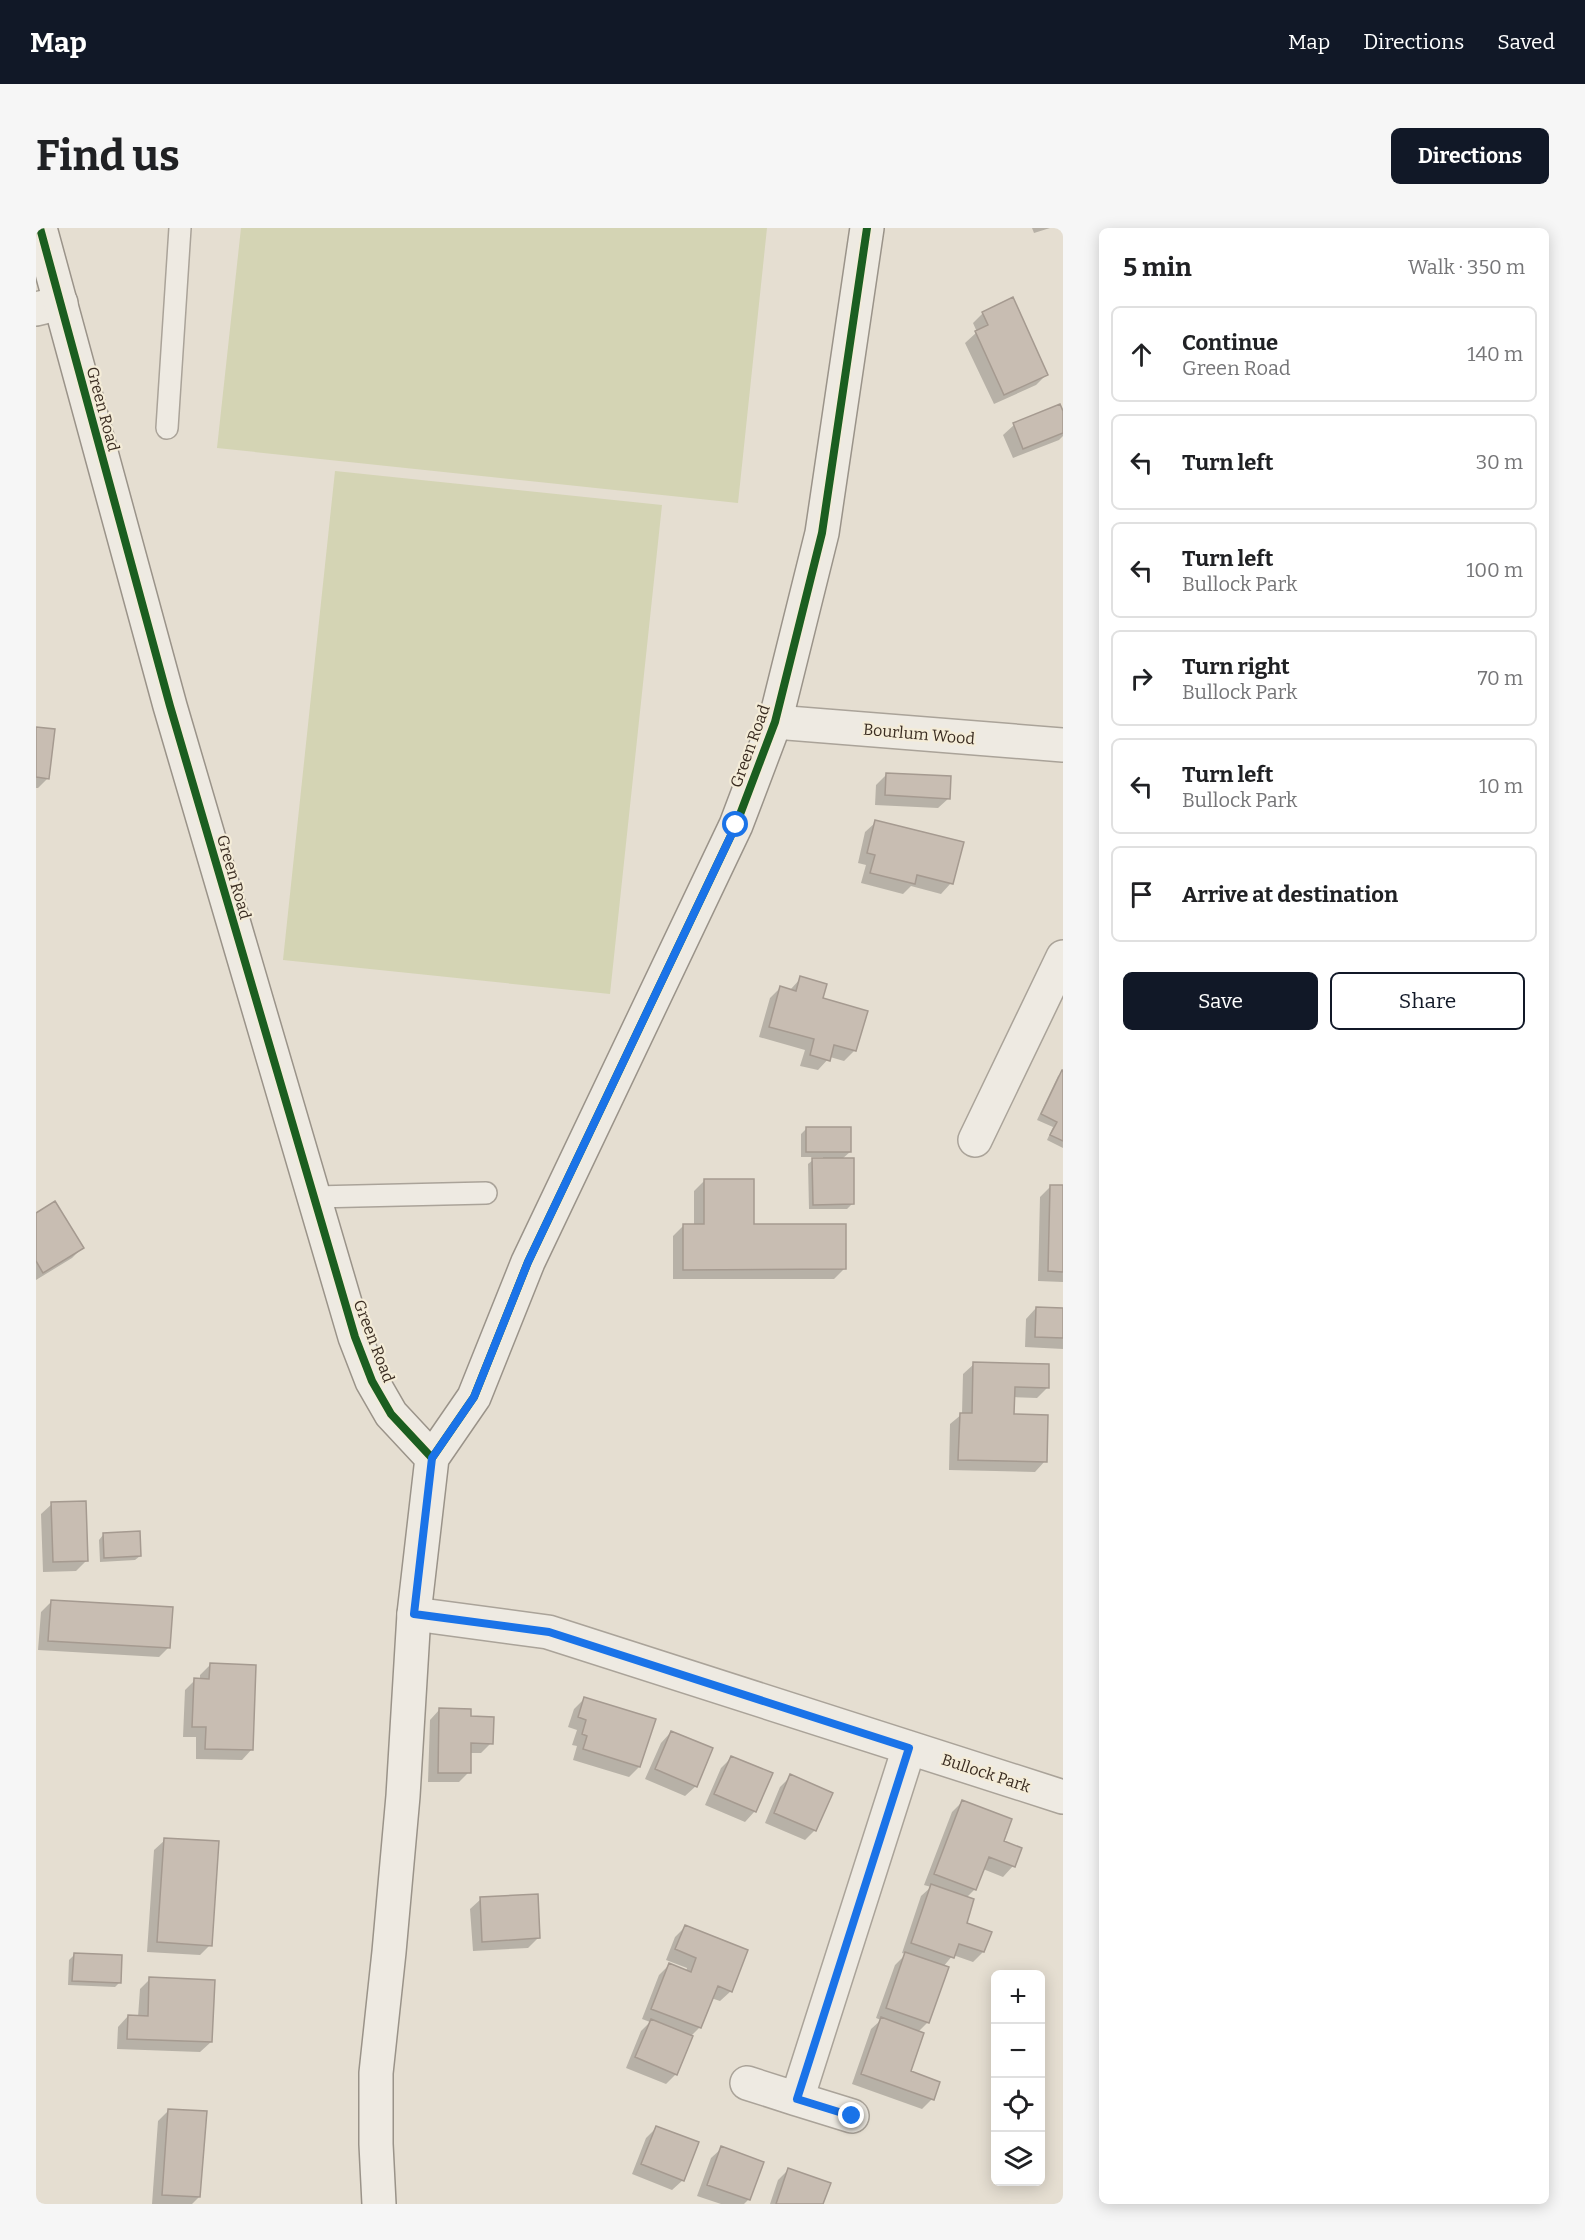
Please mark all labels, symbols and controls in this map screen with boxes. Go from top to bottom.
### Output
text: Map [30,26,87,59]
text: Map [1288,29,1330,55]
text: Directions [1363,29,1464,55]
text: Saved [1497,29,1555,55]
button: Directions [1391,128,1549,184]
text: Find us [36,131,180,181]
text: 5 min [1123,252,1192,283]
text: Walk · 350 m [1408,255,1525,279]
text: Continue [1182,329,1278,356]
icon: ahead [1125,338,1158,371]
text: 140 m [1467,342,1523,366]
text: Green Road [1182,356,1291,380]
street label: Green Road [83,365,124,454]
icon: left [1125,446,1158,479]
text: Turn left [1182,449,1274,476]
text: 30 m [1476,450,1523,474]
text: Turn left [1182,545,1274,572]
icon: left [1125,554,1158,587]
text: 100 m [1466,558,1523,582]
text: Bullock Park [1182,572,1297,596]
text: Turn right [1182,653,1290,680]
icon: right [1125,662,1158,695]
text: 70 m [1477,666,1523,690]
text: Bullock Park [1182,680,1297,704]
street label: Green Road [726,701,774,790]
street label: Bourlum Wood [862,720,976,748]
text: Turn left [1182,761,1274,788]
icon: left [1125,770,1158,803]
text: 10 m [1479,774,1523,798]
text: Bullock Park [1182,788,1297,812]
route start [722,811,748,837]
street label: Green Road [213,833,255,922]
icon: arrive [1125,878,1158,911]
text: Arrive at destination [1182,881,1398,908]
button: Save [1123,972,1318,1030]
button: Share [1330,972,1525,1030]
street label: Green Road [350,1297,399,1385]
street label: Bullock Park [939,1750,1033,1796]
map controls [991,1970,1045,2186]
button: + [991,1970,1045,2024]
button: − [991,2024,1045,2078]
button: locate [991,2078,1045,2132]
route end [838,2102,864,2128]
button: layers [991,2132,1045,2186]

